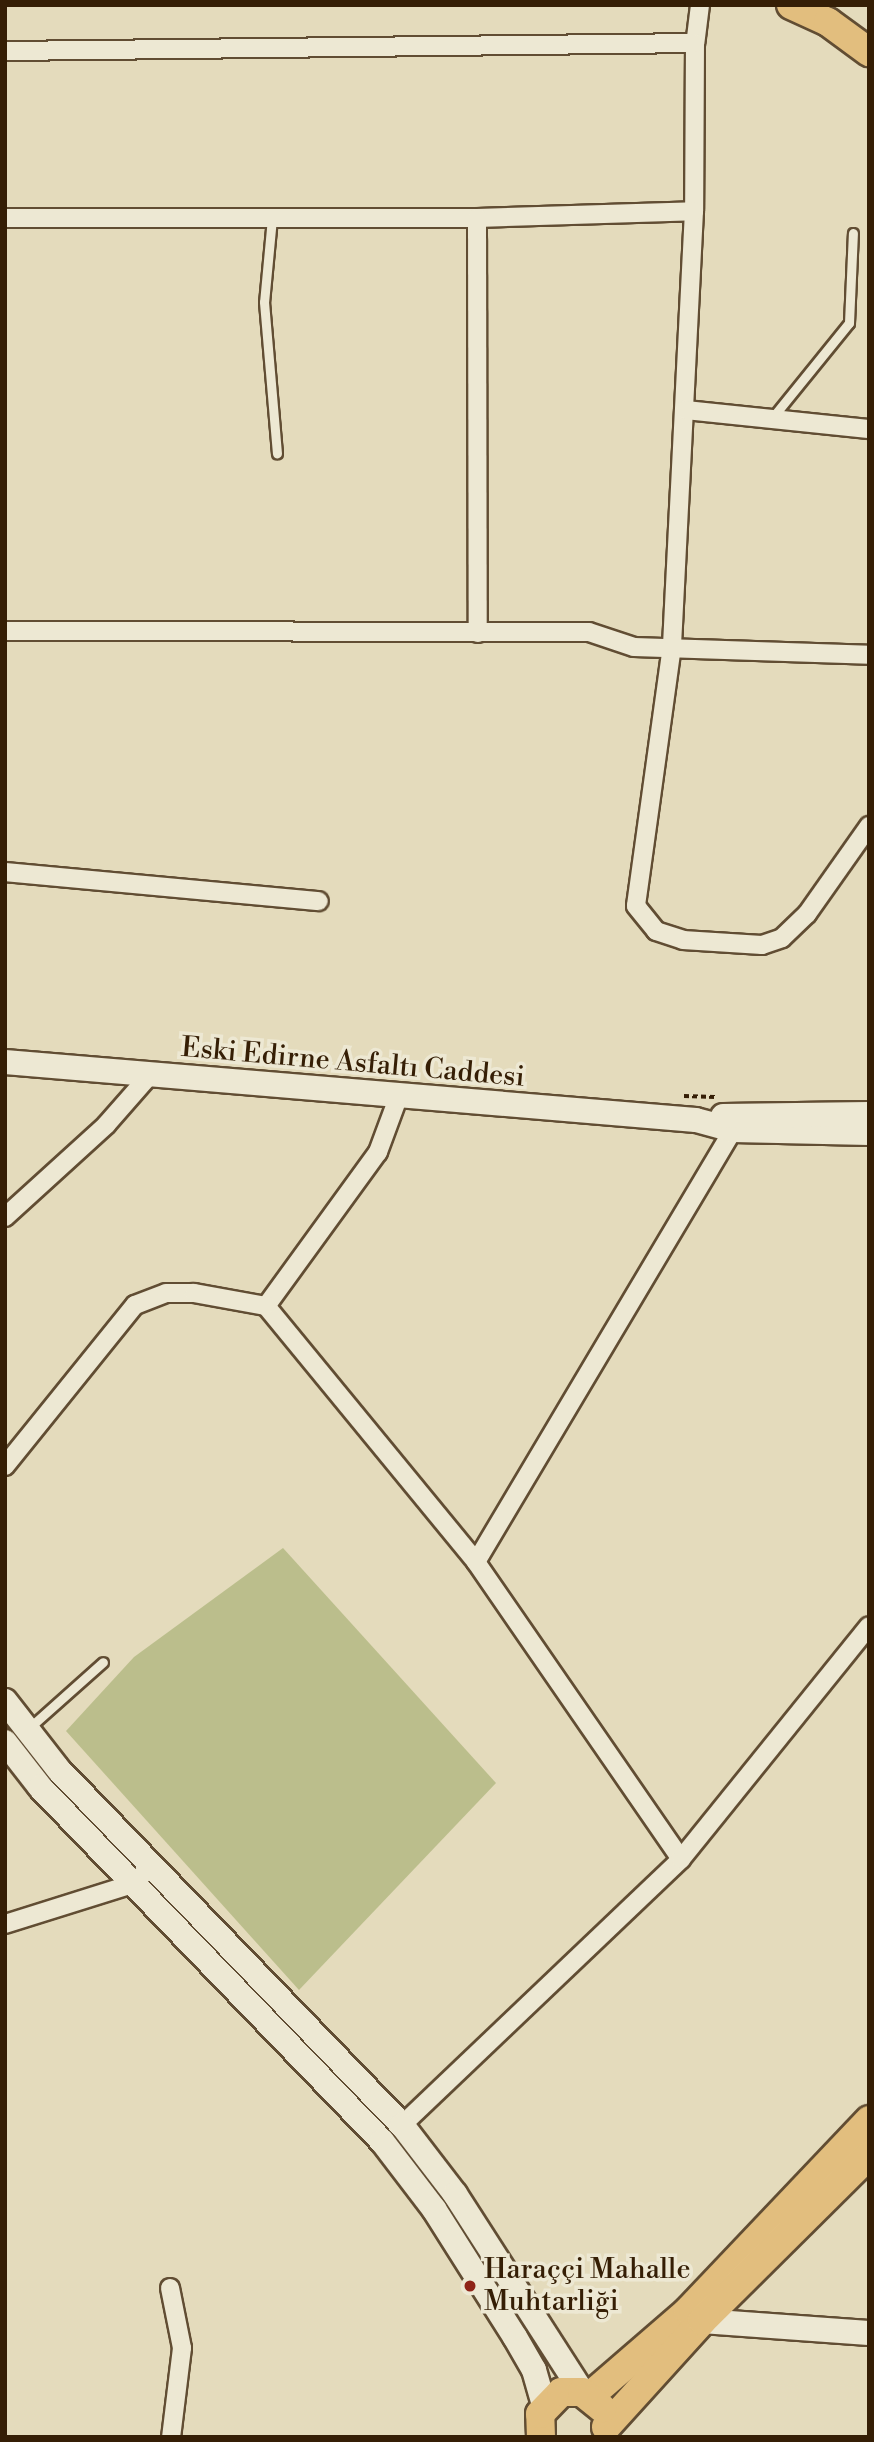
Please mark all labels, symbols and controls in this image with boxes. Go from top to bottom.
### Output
street label: Eski Edirne Asfaltı Caddesi [180,1031,526,1095]
place label: Haraççi Mahalle Muhtarliği [484,2253,691,2319]
marker: Haraççi Mahalle Muhtarliği [462,2278,478,2294]

